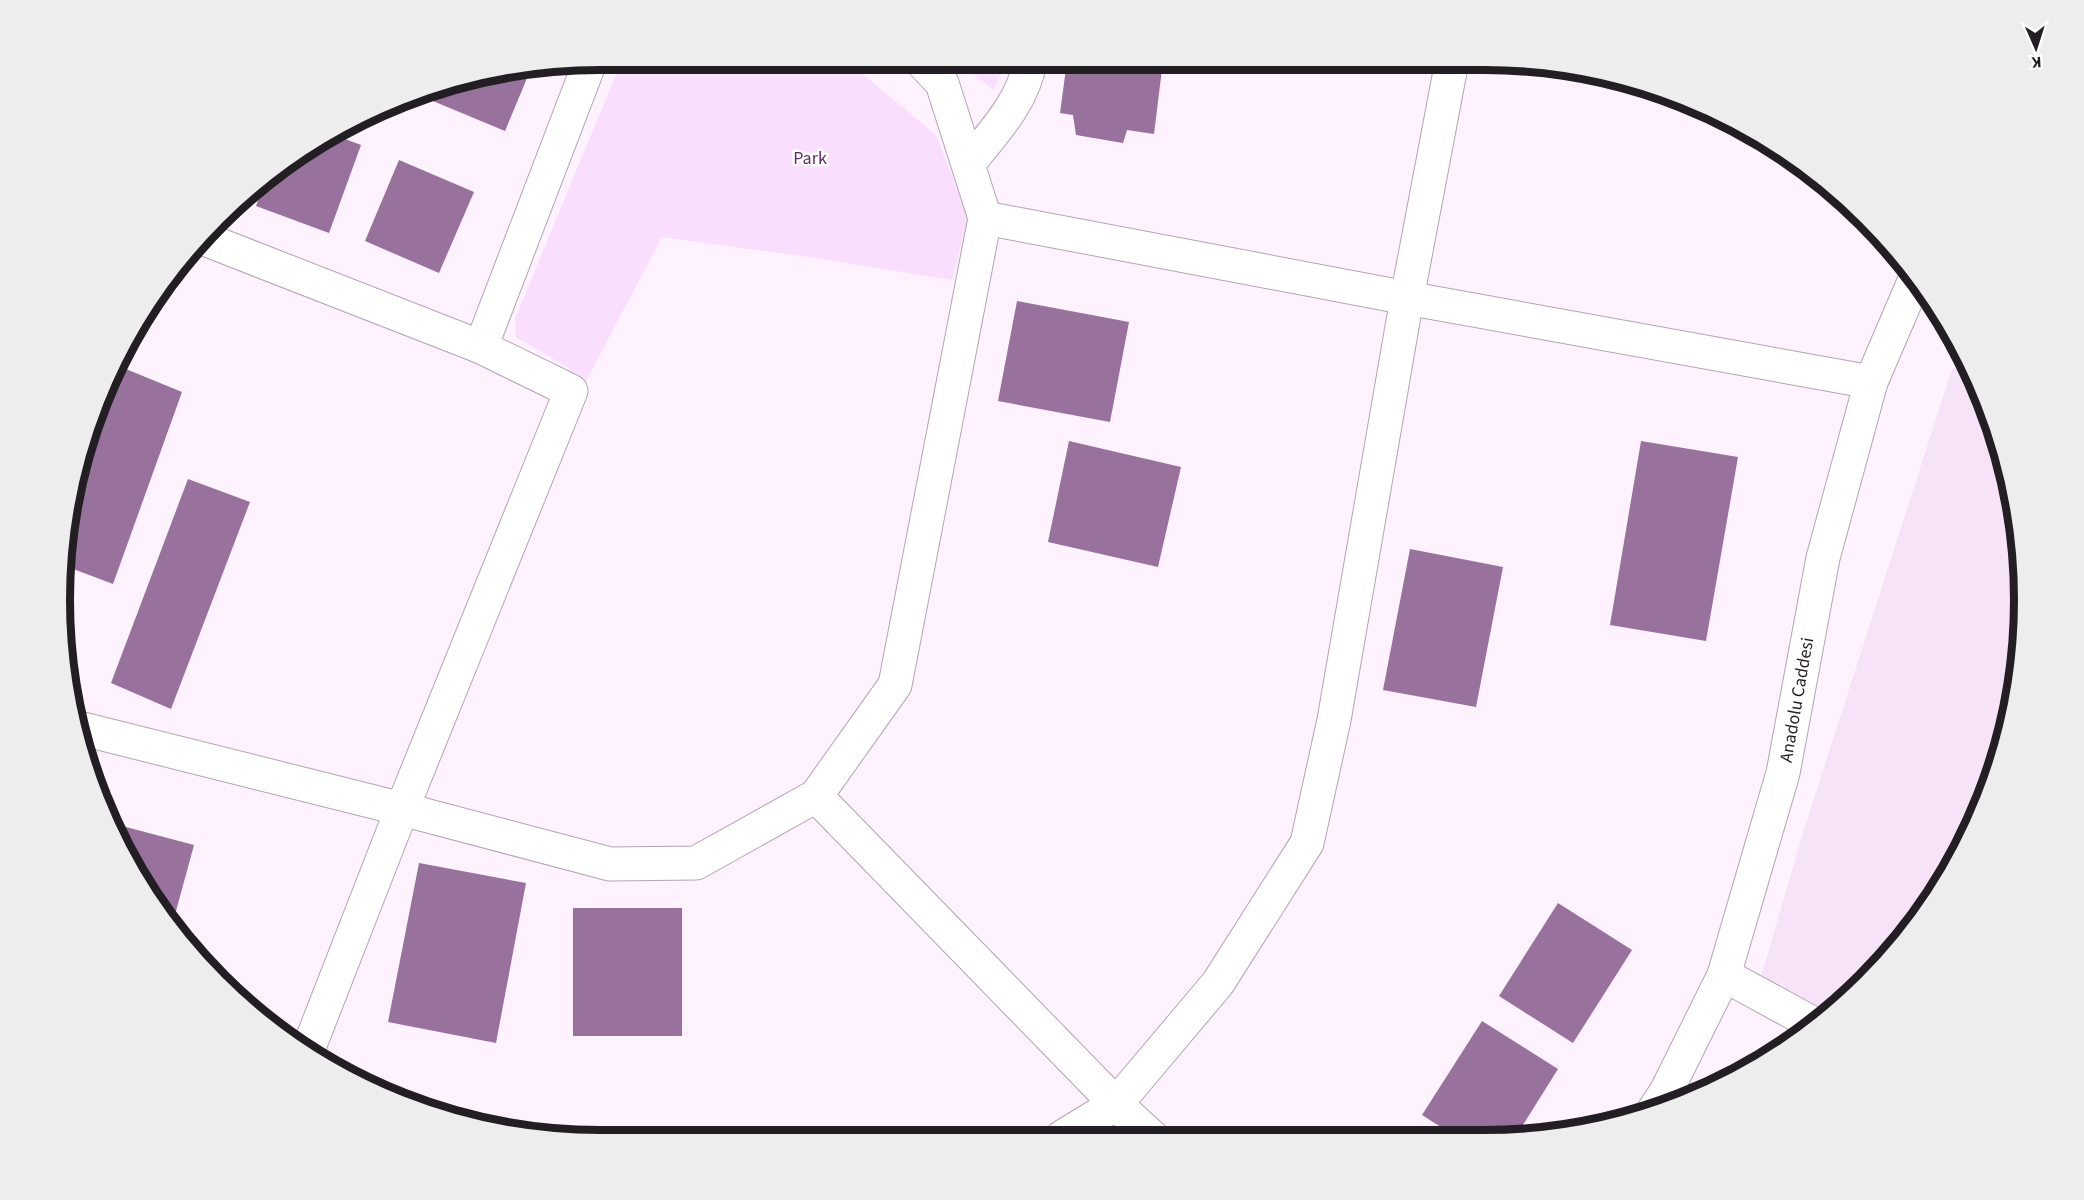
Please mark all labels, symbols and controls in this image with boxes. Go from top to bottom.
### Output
north arrow [2006,18,2066,78]
text: K [2031,51,2042,73]
park label: Park [793,146,827,171]
street label: Anadolu Caddesi [1774,635,1820,765]

